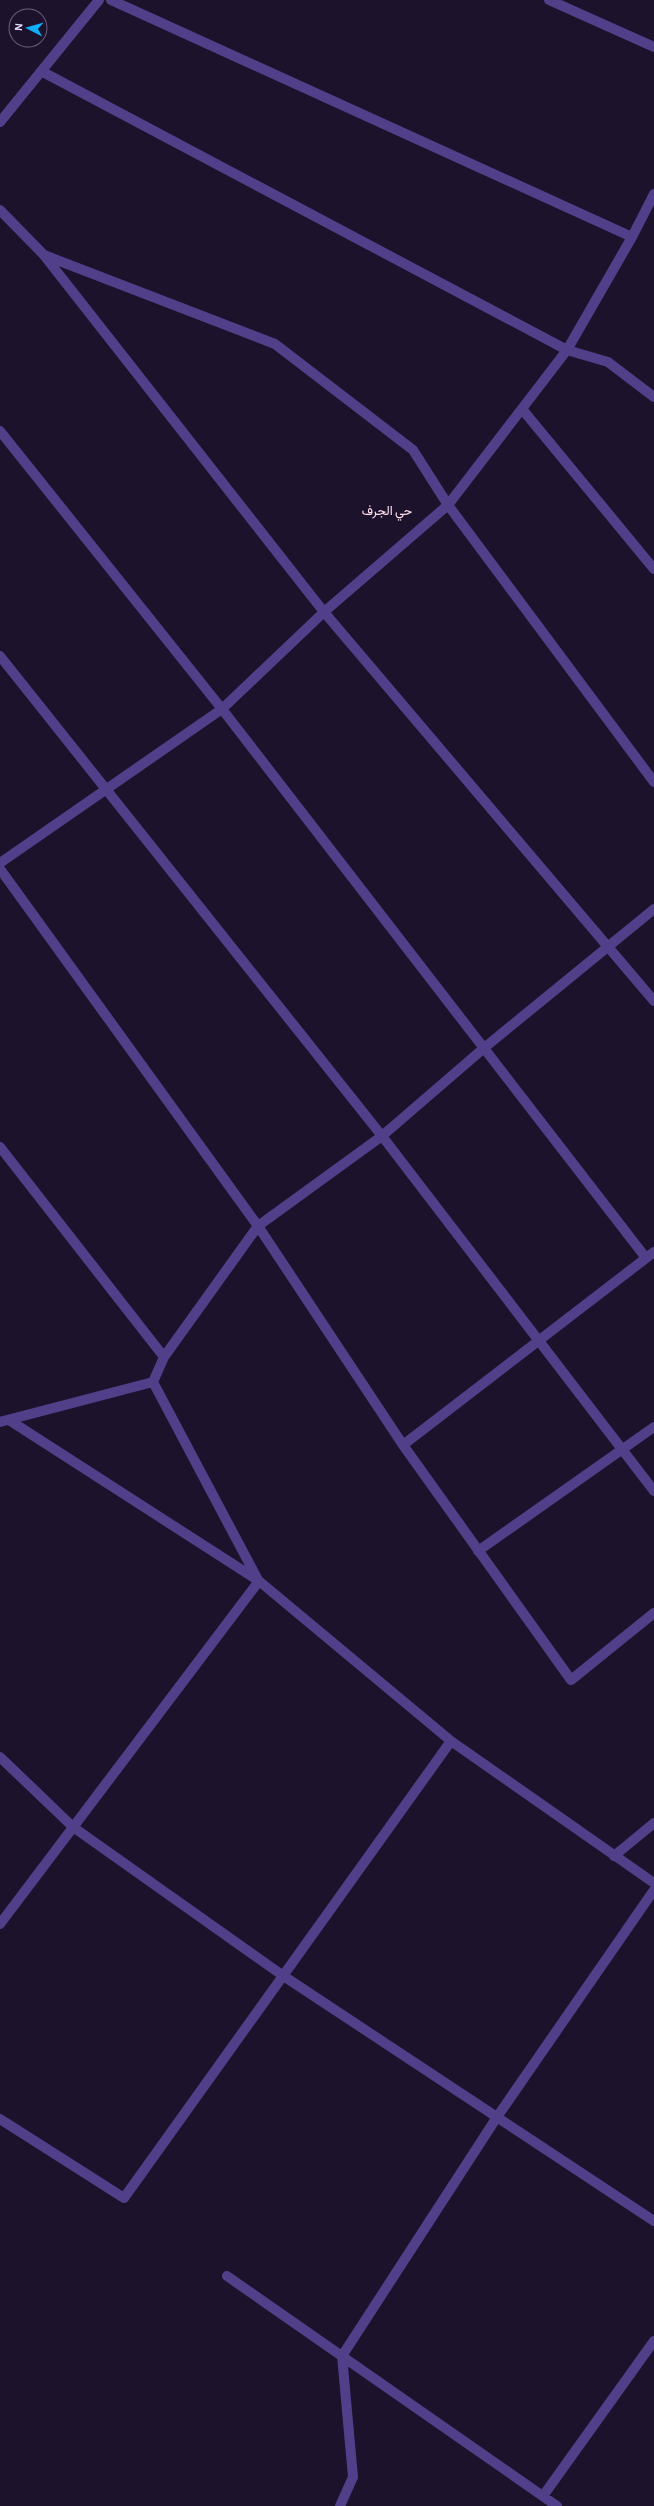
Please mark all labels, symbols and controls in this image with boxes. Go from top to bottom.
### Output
north arrow [8,8,48,48]
text: N [13,23,24,31]
district label: حي الجرف [362,505,412,521]

